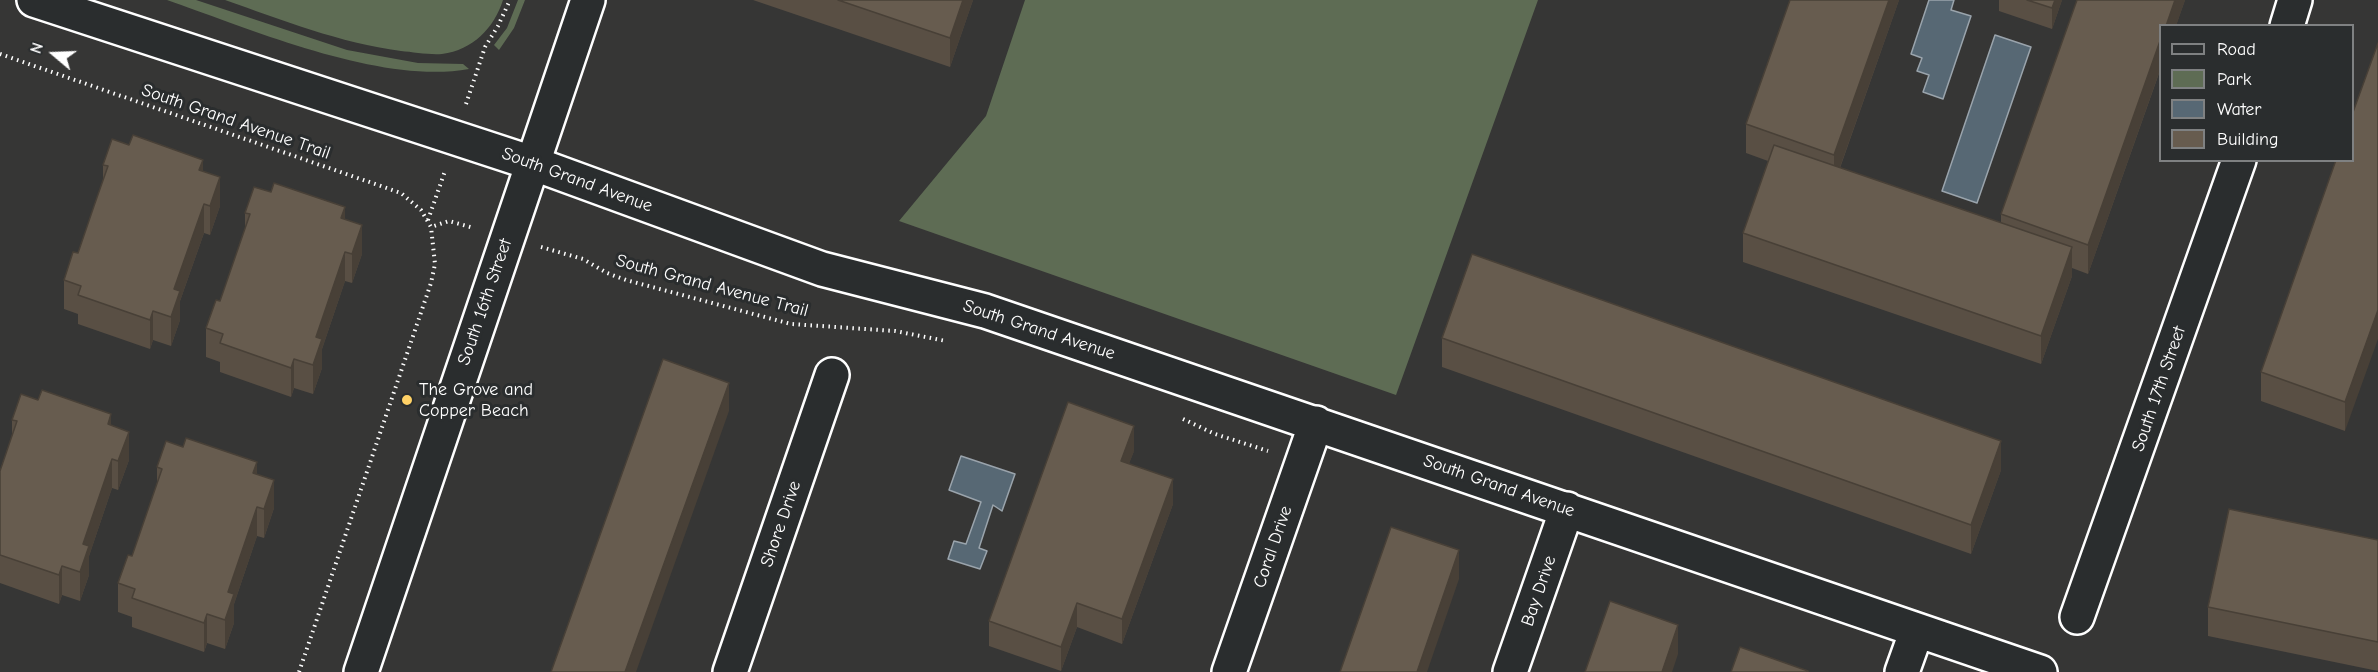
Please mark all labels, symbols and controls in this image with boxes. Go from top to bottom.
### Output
north arrow [24,24,84,84]
legend [2159,24,2354,162]
text: Road [2217,39,2256,60]
text: N [27,40,47,56]
text: Park [2217,69,2251,90]
street label: South Grand Avenue Trail [139,80,333,164]
text: Water [2217,99,2261,120]
text: Building [2217,129,2279,150]
street label: South Grand Avenue [499,143,655,217]
street label: South 16th Street [453,236,517,368]
street label: South Grand Avenue Trail [613,250,811,322]
street label: South Grand Avenue [960,295,1118,365]
street label: South 17th Street [2127,324,2191,454]
place label: The Grove and Copper Beach [419,379,533,422]
marker: The Grove and Copper Beach [400,393,414,407]
street label: South Grand Avenue [1420,450,1578,522]
street label: Shore Drive [756,478,806,570]
street label: Coral Drive [1249,503,1297,591]
street label: Bay Drive [1517,553,1561,629]

